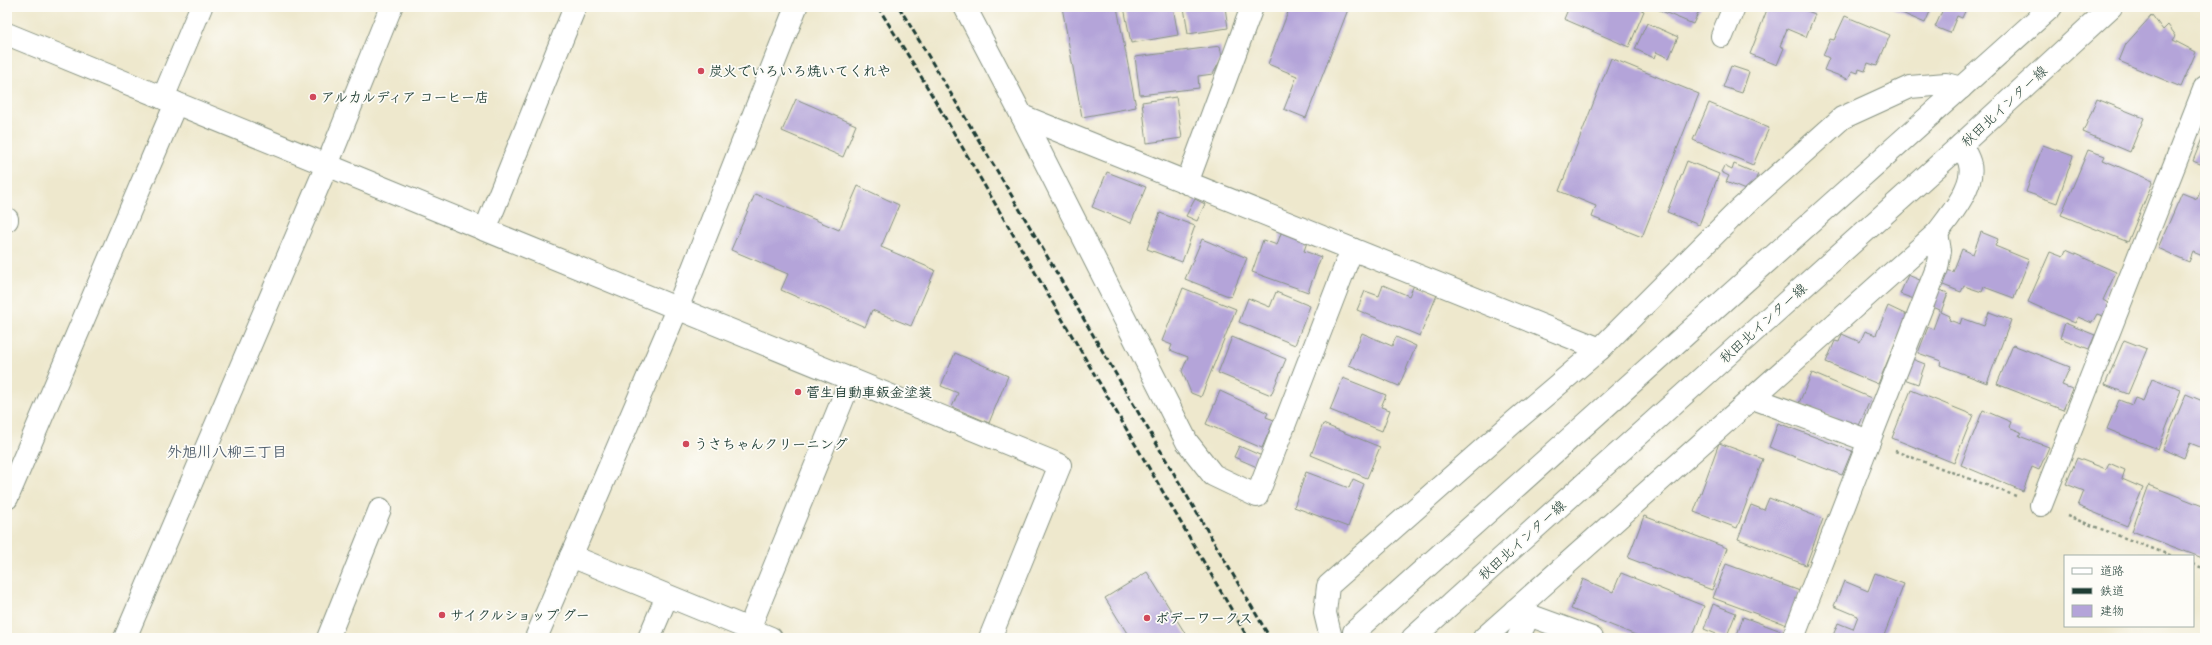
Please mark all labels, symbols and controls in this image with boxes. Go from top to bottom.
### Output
street label: 秋田北インター線 [1957,61,2051,151]
place label: 炭火でいろいろ焼いてくれや [709,62,891,80]
marker: 炭火でいろいろ焼いてくれや [696,66,706,76]
place label: アルカルディア コーヒー店 [321,88,489,106]
marker: アルカルディア コーヒー店 [308,92,318,102]
street label: 秋田北インター線 [1716,279,1810,367]
place label: 菅生自動車鈑金塗装 [806,383,932,401]
marker: 菅生自動車鈑金塗装 [793,387,803,397]
place label: うさちゃんクリーニング [694,435,848,453]
marker: うさちゃんクリーニング [681,439,691,449]
district label: 外旭川八柳三丁目 [167,442,287,461]
street label: 秋田北インター線 [1475,496,1569,584]
legend [2064,555,2194,627]
text: 道路 [2100,563,2124,578]
text: 鉄道 [2100,583,2124,598]
text: 建物 [2100,603,2124,618]
place label: サイクルショップ グー [450,606,590,624]
place label: ボデーワークス [1155,609,1253,627]
marker: サイクルショップ グー [437,610,447,620]
marker: ボデーワークス [1142,613,1152,623]

